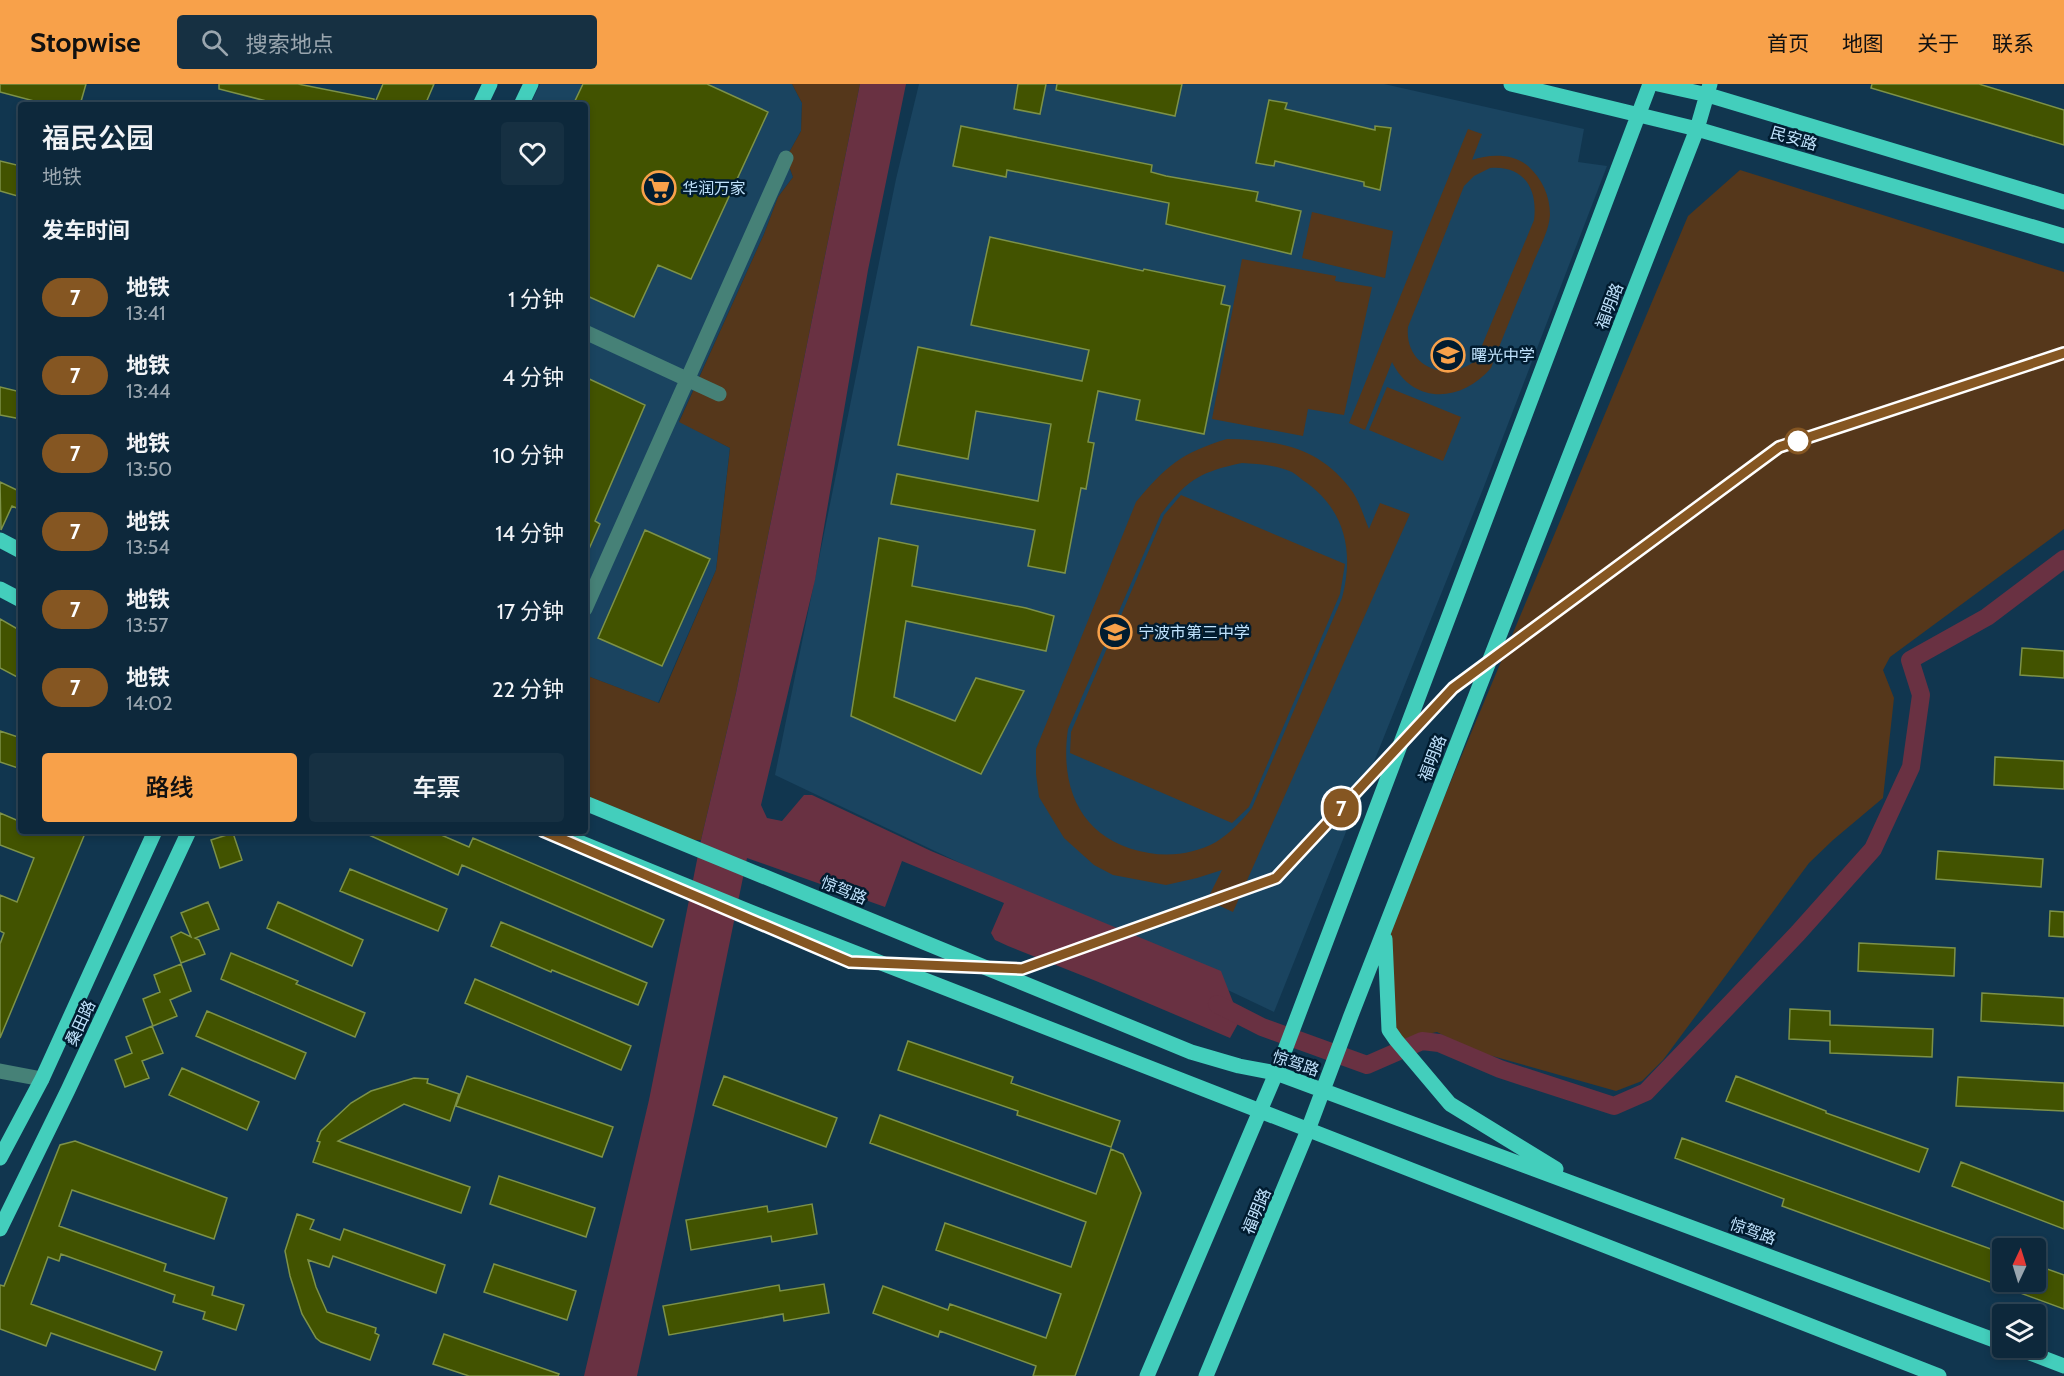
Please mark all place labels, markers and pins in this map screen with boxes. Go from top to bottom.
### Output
supermarket icon: 华润万家 [641,170,677,206]
place label: 华润万家 [682,179,746,198]
school or university icon: 曙光中学 [1430,337,1466,373]
place label: 曙光中学 [1471,346,1535,365]
unlabelled marker [1785,428,1811,454]
school or university icon: 宁波市第三中学 [1097,614,1133,650]
place label: 宁波市第三中学 [1138,623,1250,642]

